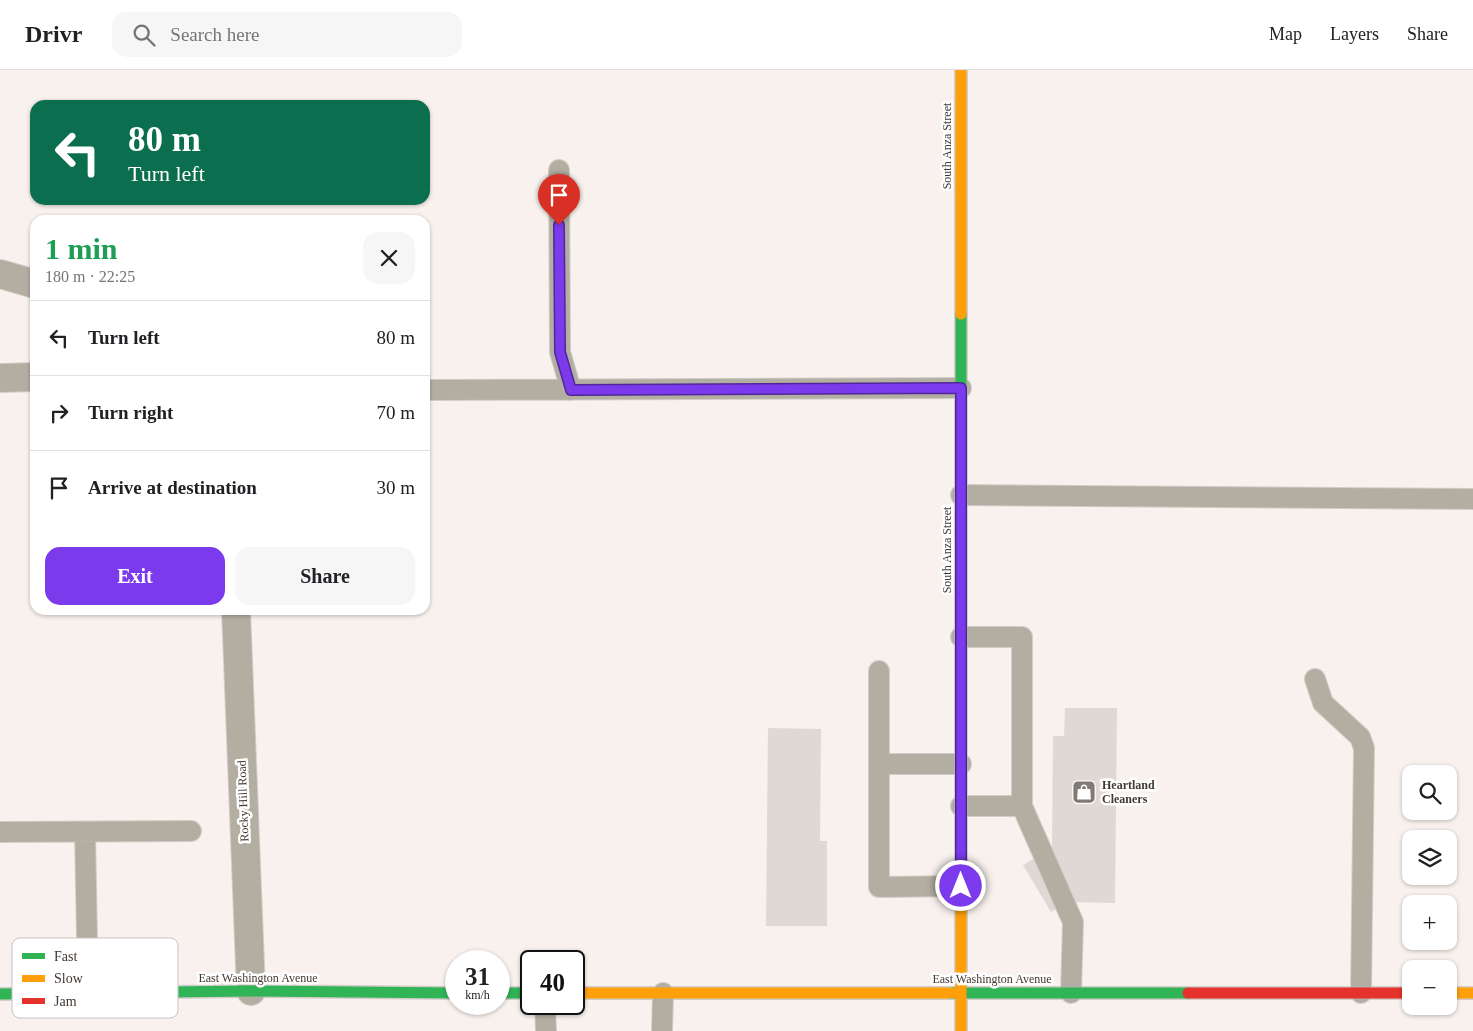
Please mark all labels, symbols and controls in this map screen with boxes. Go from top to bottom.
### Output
search box [112,12,462,57]
text: Drivr [25,21,82,47]
icon: search [130,21,158,49]
text: Search here [170,24,259,45]
text: Map [1269,24,1302,44]
text: Layers [1330,24,1379,44]
text: Share [1407,24,1448,44]
street label: South Anza Street [940,102,954,189]
icon: left [45,120,110,185]
text: 80 m [128,120,201,159]
text: Turn left [128,161,205,186]
pin [538,174,580,225]
icon: arrive [545,181,573,209]
text: 1 min [45,232,118,265]
button: close [363,232,415,284]
text: 180 m · 22:25 [45,268,135,285]
icon: left [45,324,73,352]
text: Turn left [88,327,160,348]
text: 80 m [376,327,415,348]
icon: right [45,399,73,427]
text: Turn right [88,402,173,423]
text: 70 m [376,402,415,423]
icon: arrive [45,474,73,502]
text: Arrive at destination [88,477,257,498]
text: 30 m [376,477,415,498]
street label: South Anza Street [940,506,954,593]
button: Exit [45,547,225,605]
button: Share [235,547,415,605]
street label: Rocky Hill Road [235,760,251,842]
map controls [1402,765,1457,1015]
button: search [1402,765,1457,820]
place label: Heartland Cleaners [1102,778,1155,806]
shop icon: Heartland Cleaners [1071,779,1097,805]
button: layers [1402,830,1457,885]
position arrow [934,859,986,911]
button: + [1402,895,1457,950]
legend [12,938,178,1018]
text: Fast [54,949,77,964]
speed limit sign: 40 [520,950,585,1015]
button: − [1402,960,1457,1015]
text: 31 [465,963,490,990]
text: Slow [54,971,84,986]
street label: East Washington Avenue [198,971,318,985]
street label: East Washington Avenue [932,972,1052,986]
text: km/h [465,988,490,1002]
text: Jam [54,994,77,1009]

